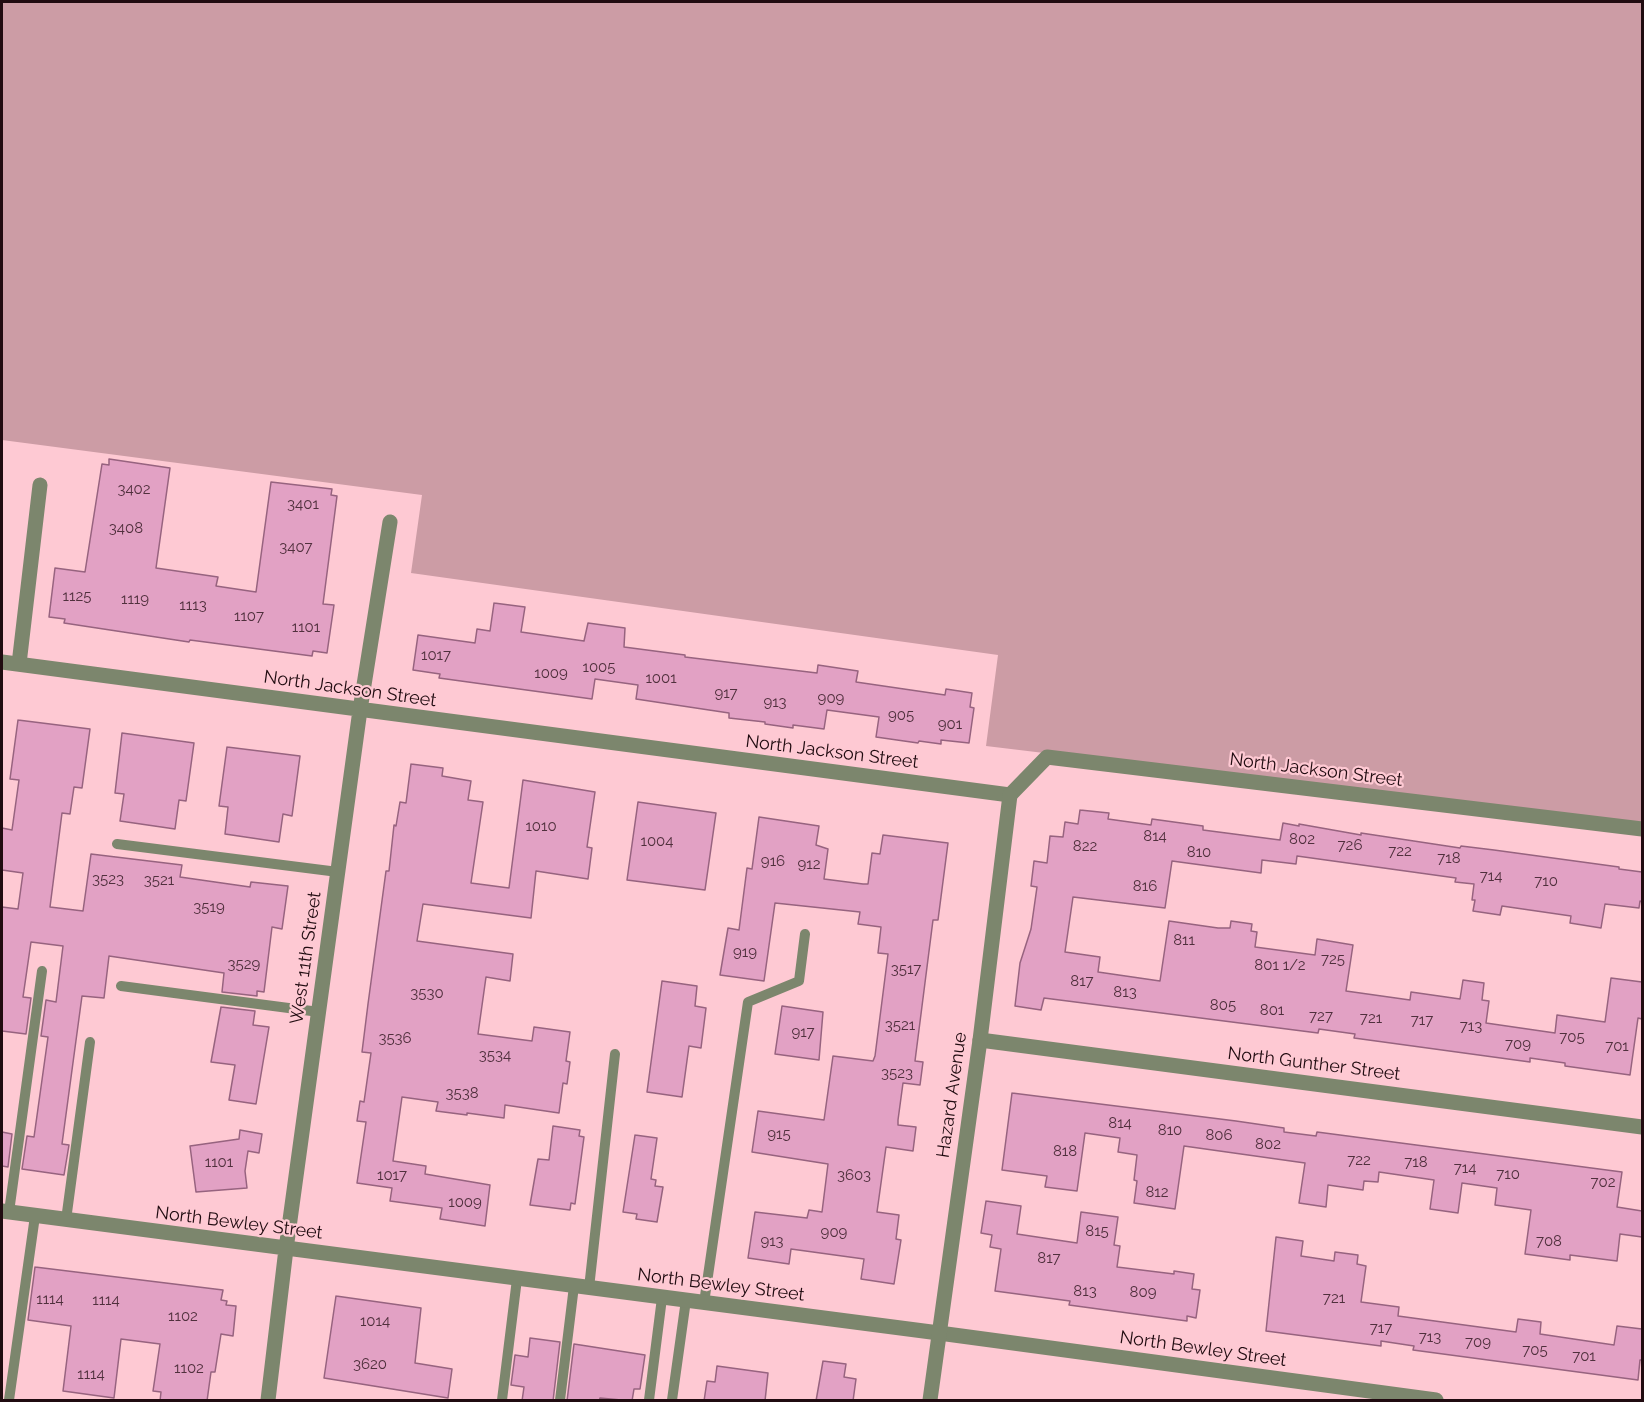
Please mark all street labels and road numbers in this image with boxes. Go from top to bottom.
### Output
street label: North Jackson Street [262,666,438,712]
street label: North Jackson Street [744,731,920,773]
street label: North Jackson Street [1228,749,1404,791]
street label: West 11th Street [286,890,326,1026]
street label: Hazard Avenue [932,1031,972,1159]
street label: North Gunther Street [1226,1043,1402,1085]
street label: North Bewley Street [154,1202,324,1244]
street label: North Bewley Street [636,1264,806,1306]
street label: North Bewley Street [1118,1327,1288,1371]

